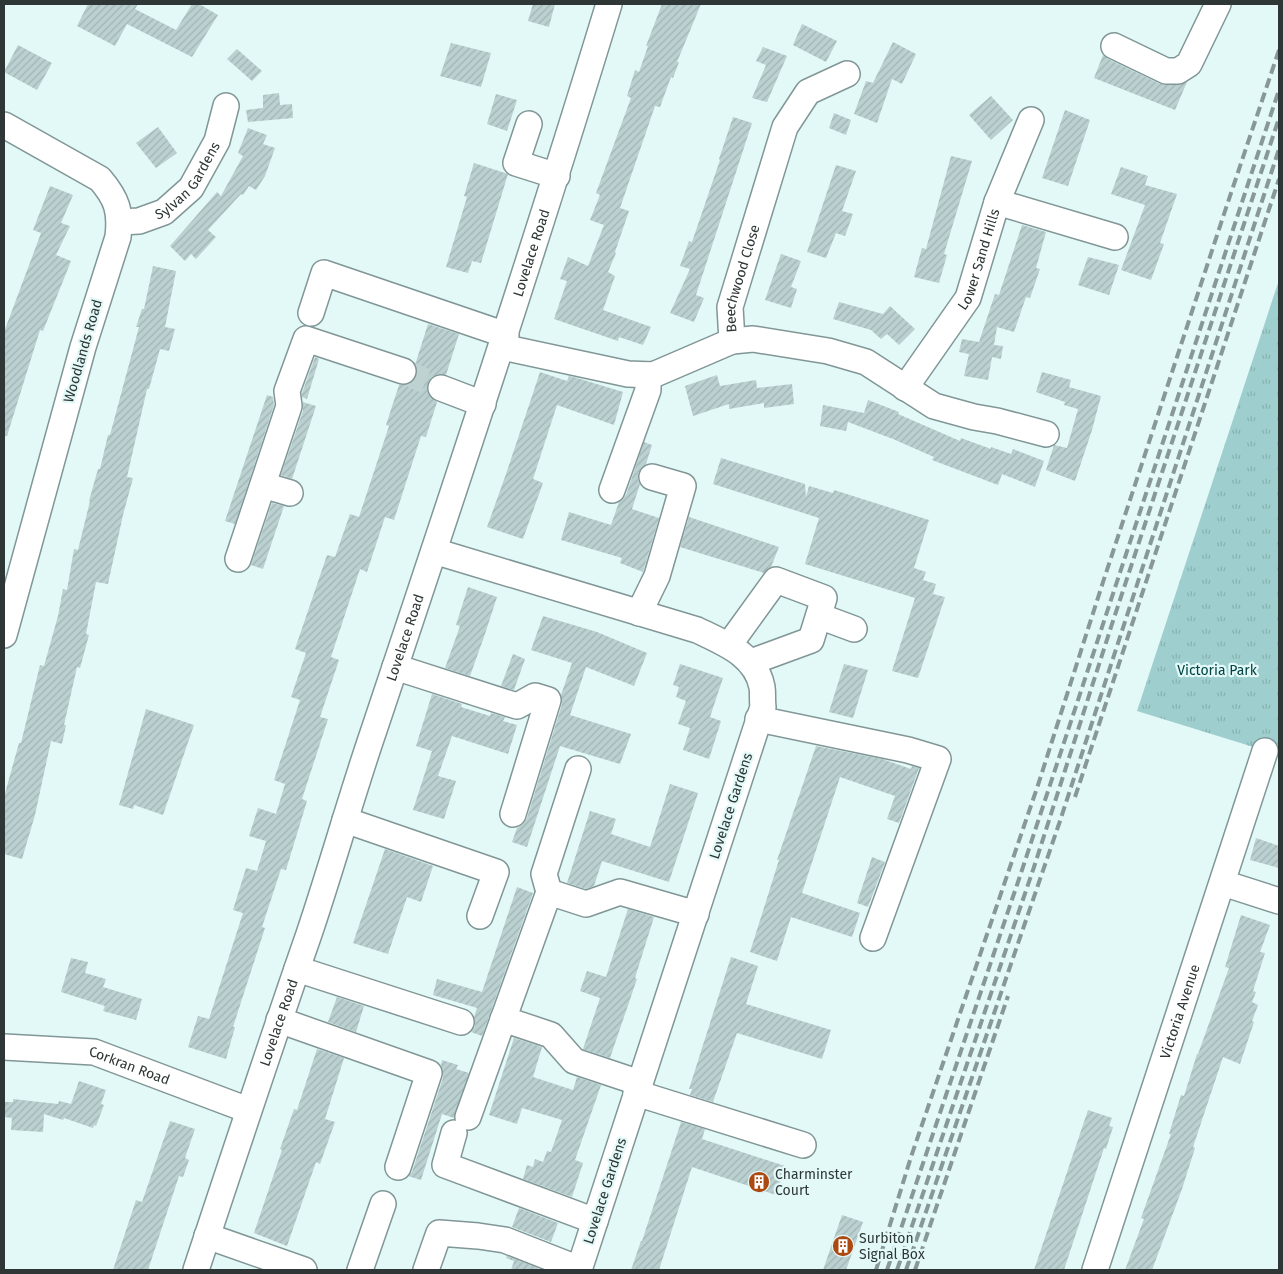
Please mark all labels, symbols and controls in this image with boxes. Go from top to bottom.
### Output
street label: Sylvan Gardens [153,138,224,223]
street label: Lower Sand Hills [954,206,1003,313]
street label: Lovelace Road [509,207,553,299]
street label: Beechwood Close [721,223,763,333]
street label: Woodlands Road [60,297,106,405]
street label: Lovelace Road [382,592,427,683]
park label: Victoria Park [1177,662,1258,679]
street label: Lovelace Gardens [706,750,756,861]
street label: Victoria Avenue [1156,962,1203,1061]
street label: Lovelace Road [256,977,301,1068]
street label: Corkran Road [89,1043,172,1088]
street label: Lovelace Gardens [580,1135,630,1246]
place label: Charminster Court [775,1166,853,1199]
building icon: Charminster Court [747,1170,771,1194]
place label: Surbiton Signal Box [859,1230,925,1263]
building icon: Surbiton Signal Box [831,1234,855,1258]

